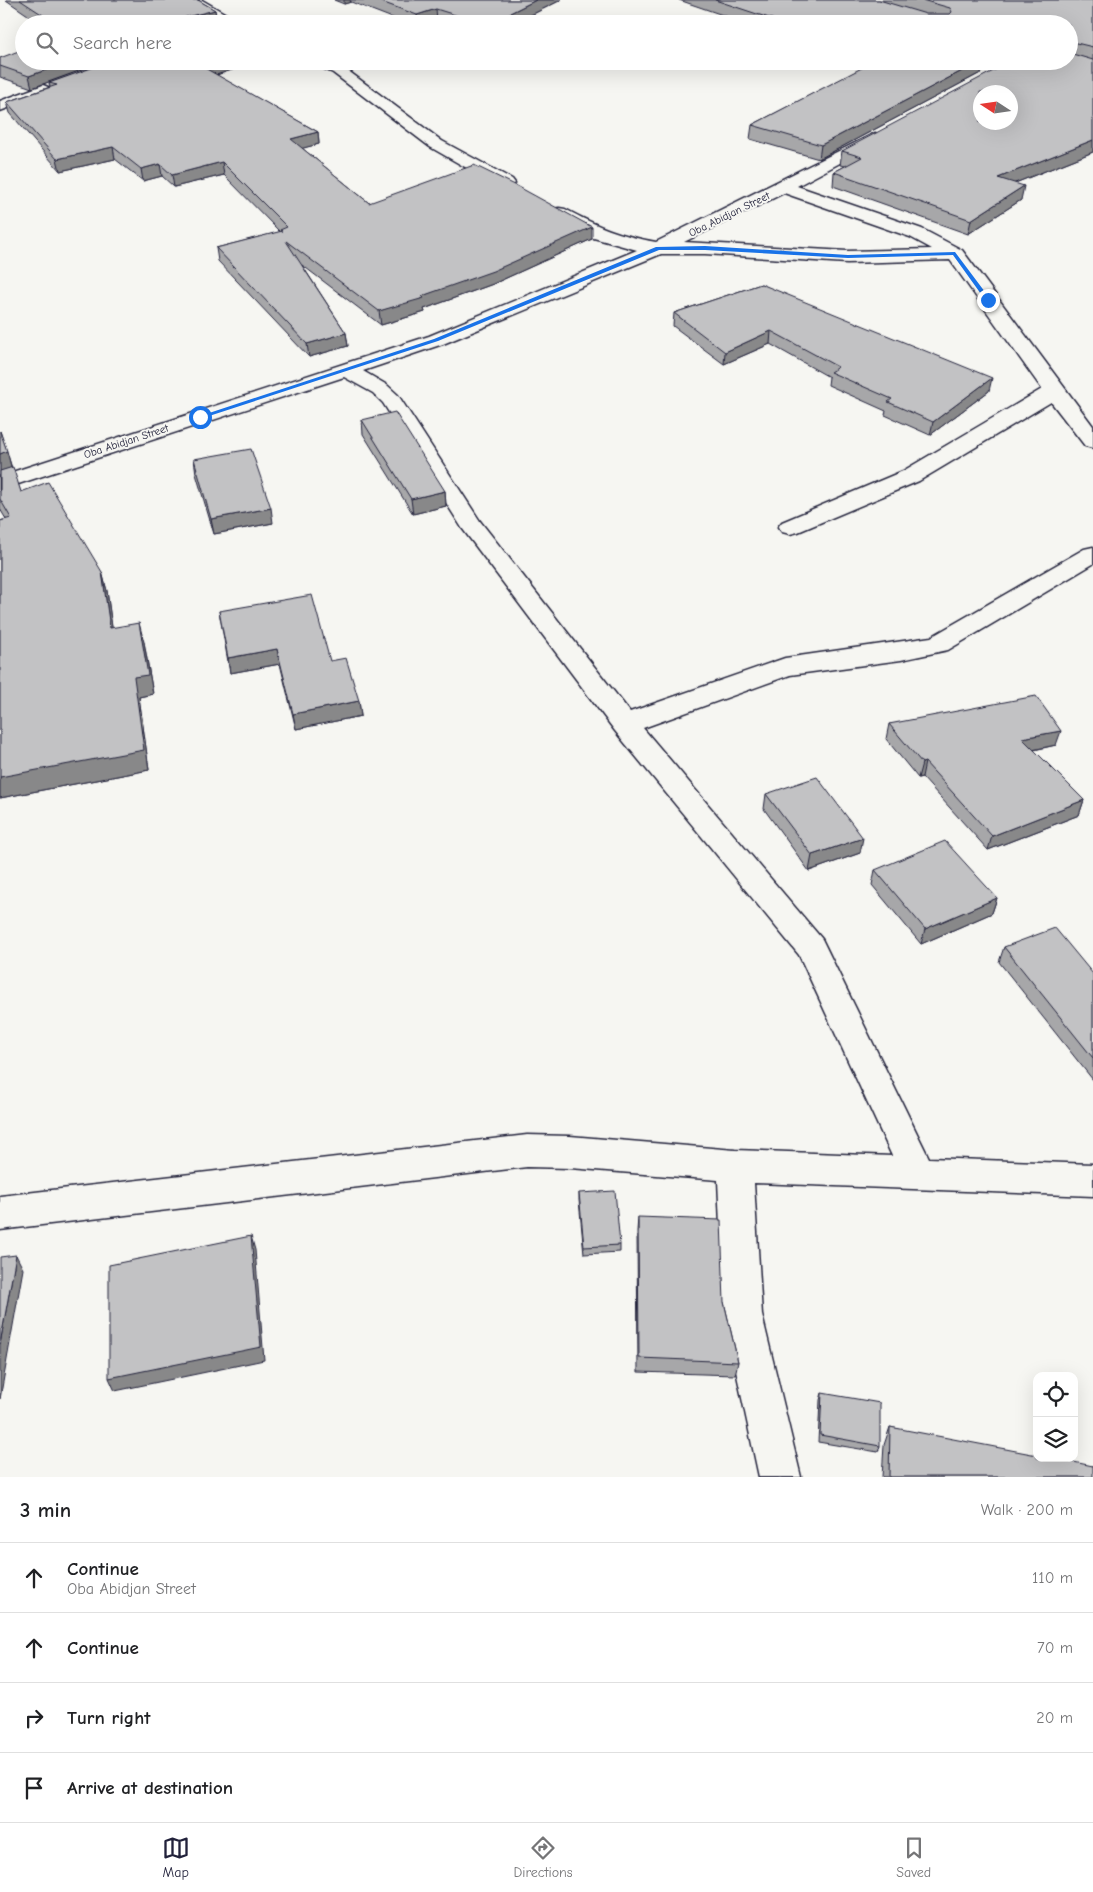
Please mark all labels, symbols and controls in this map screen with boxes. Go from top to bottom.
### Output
search box [15,15,1078,70]
icon: search [33,29,61,57]
text: Search here [73,32,172,54]
north arrow [973,85,1018,130]
street label: Oba Abidjan Street [687,189,773,240]
route end [977,289,1000,312]
route start [189,406,212,429]
street label: Oba Abidjan Street [82,421,171,461]
map controls [1033,1372,1078,1462]
button: locate [1033,1372,1078,1417]
button: layers [1033,1417,1078,1462]
text: 3 min [20,1498,71,1522]
text: Walk · 200 m [981,1501,1073,1519]
text: Continue [67,1558,139,1580]
icon: ahead [20,1564,48,1592]
text: 110 m [1032,1569,1073,1587]
text: Oba Abidjan Street [67,1580,196,1598]
icon: ahead [20,1634,48,1662]
text: Continue [67,1637,139,1659]
text: 70 m [1037,1639,1073,1657]
icon: right [20,1704,48,1732]
text: Turn right [67,1707,151,1729]
text: 20 m [1036,1709,1073,1727]
icon: arrive [20,1774,48,1802]
text: Arrive at destination [67,1777,233,1799]
tab: Map [162,1834,190,1881]
tab: Directions [513,1834,573,1881]
tab: Saved [896,1834,931,1881]

